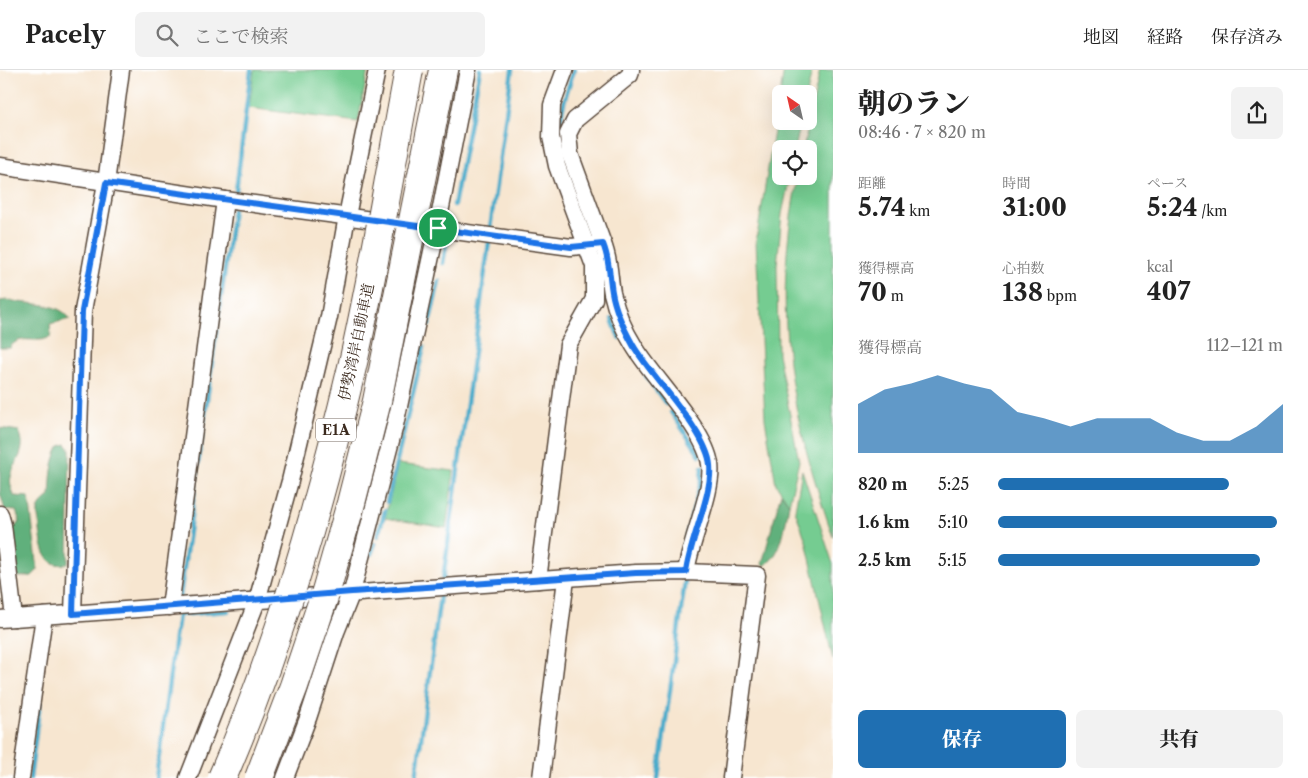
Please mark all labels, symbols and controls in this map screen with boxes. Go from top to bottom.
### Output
search box [135,12,485,57]
text: Pacely [25,20,105,49]
icon: search [153,21,181,49]
text: ここで検索 [193,25,288,48]
text: 地図 [1083,26,1119,48]
text: 経路 [1147,26,1183,48]
text: 保存済み [1211,26,1283,48]
north arrow [772,85,818,130]
map controls [772,85,817,185]
text: 朝のラン [858,86,970,120]
button: share [1231,87,1283,139]
text: 08:46 · 7 × 820 m [858,122,986,142]
button: locate [772,140,817,185]
text: 距離 [858,174,886,192]
text: 時間 [1002,174,1030,192]
text: ペース [1147,174,1188,192]
text: 5.74 [858,192,905,223]
text: 31:00 [1002,192,1067,223]
text: 5:24 [1147,192,1197,223]
text: km [905,202,930,220]
text: /km [1197,202,1227,220]
pin [417,207,459,249]
icon: arrive [424,214,452,242]
text: kcal [1147,258,1173,276]
text: 獲得標高 [858,259,914,277]
text: 心拍数 [1002,259,1044,277]
text: 407 [1147,276,1190,307]
text: 70 [858,277,887,308]
text: 138 [1002,277,1043,308]
street label: 伊勢湾岸自動車道 [334,281,378,403]
text: m [887,287,904,305]
text: bpm [1043,287,1077,305]
text: 112–121 m [1207,335,1283,355]
text: 獲得標高 [858,337,922,357]
road number: E1A [316,418,356,442]
text: 820 m [858,474,907,494]
text: 5:25 [938,474,969,494]
text: 1.6 km [858,512,910,532]
text: 5:10 [938,512,968,532]
text: 2.5 km [858,550,911,570]
text: 5:15 [938,550,967,570]
button: 保存 [858,710,1066,768]
button: 共有 [1076,710,1283,768]

